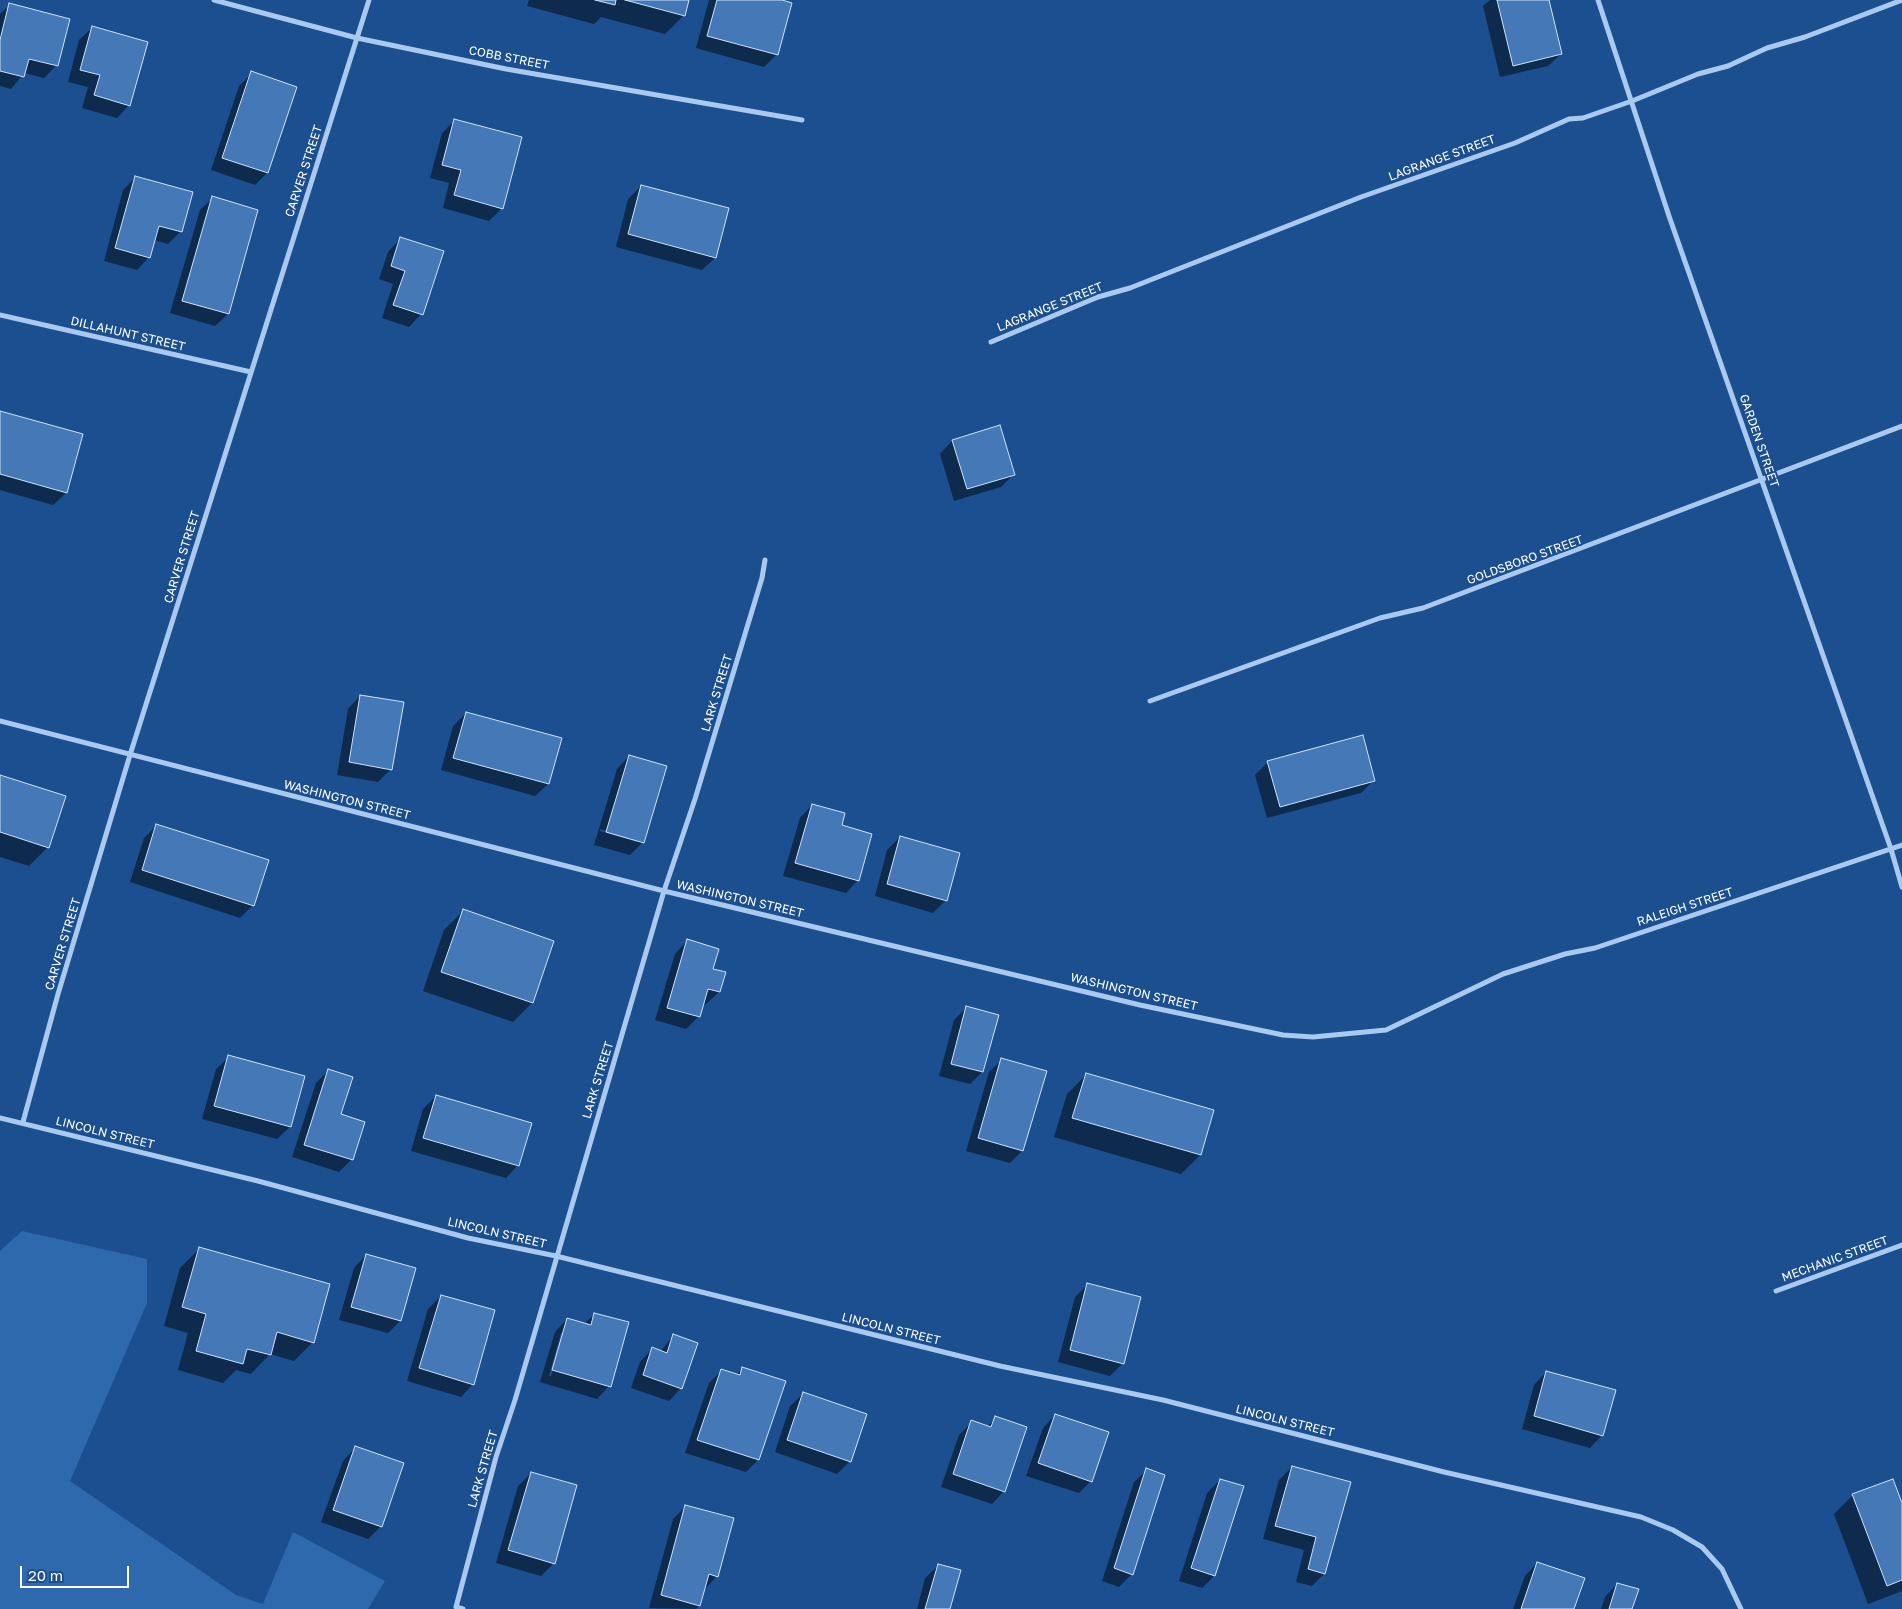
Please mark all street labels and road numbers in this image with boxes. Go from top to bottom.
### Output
street label: COBB STREET [468,43,550,73]
street label: CARVER STREET [282,123,326,219]
street label: LAGRANGE STREET [1386,132,1498,184]
street label: LAGRANGE STREET [995,279,1105,335]
street label: DILLAHUNT STREET [69,314,187,354]
street label: GARDEN STREET [1736,393,1782,489]
street label: CARVER STREET [161,509,203,605]
street label: GOLDSBORO STREET [1465,532,1585,588]
street label: LARK STREET [698,653,736,733]
street label: WASHINGTON STREET [282,777,412,823]
street label: WASHINGTON STREET [675,877,805,921]
street label: RALEIGH STREET [1635,885,1735,929]
street label: CARVER STREET [42,896,84,992]
street label: WASHINGTON STREET [1069,970,1199,1014]
street label: LARK STREET [579,1040,617,1120]
street label: LINCOLN STREET [54,1114,156,1152]
street label: LINCOLN STREET [446,1215,548,1251]
street label: MECHANIC STREET [1780,1233,1890,1285]
street label: LINCOLN STREET [840,1310,942,1348]
street label: LINCOLN STREET [1234,1402,1336,1440]
street label: LARK STREET [465,1429,501,1509]

